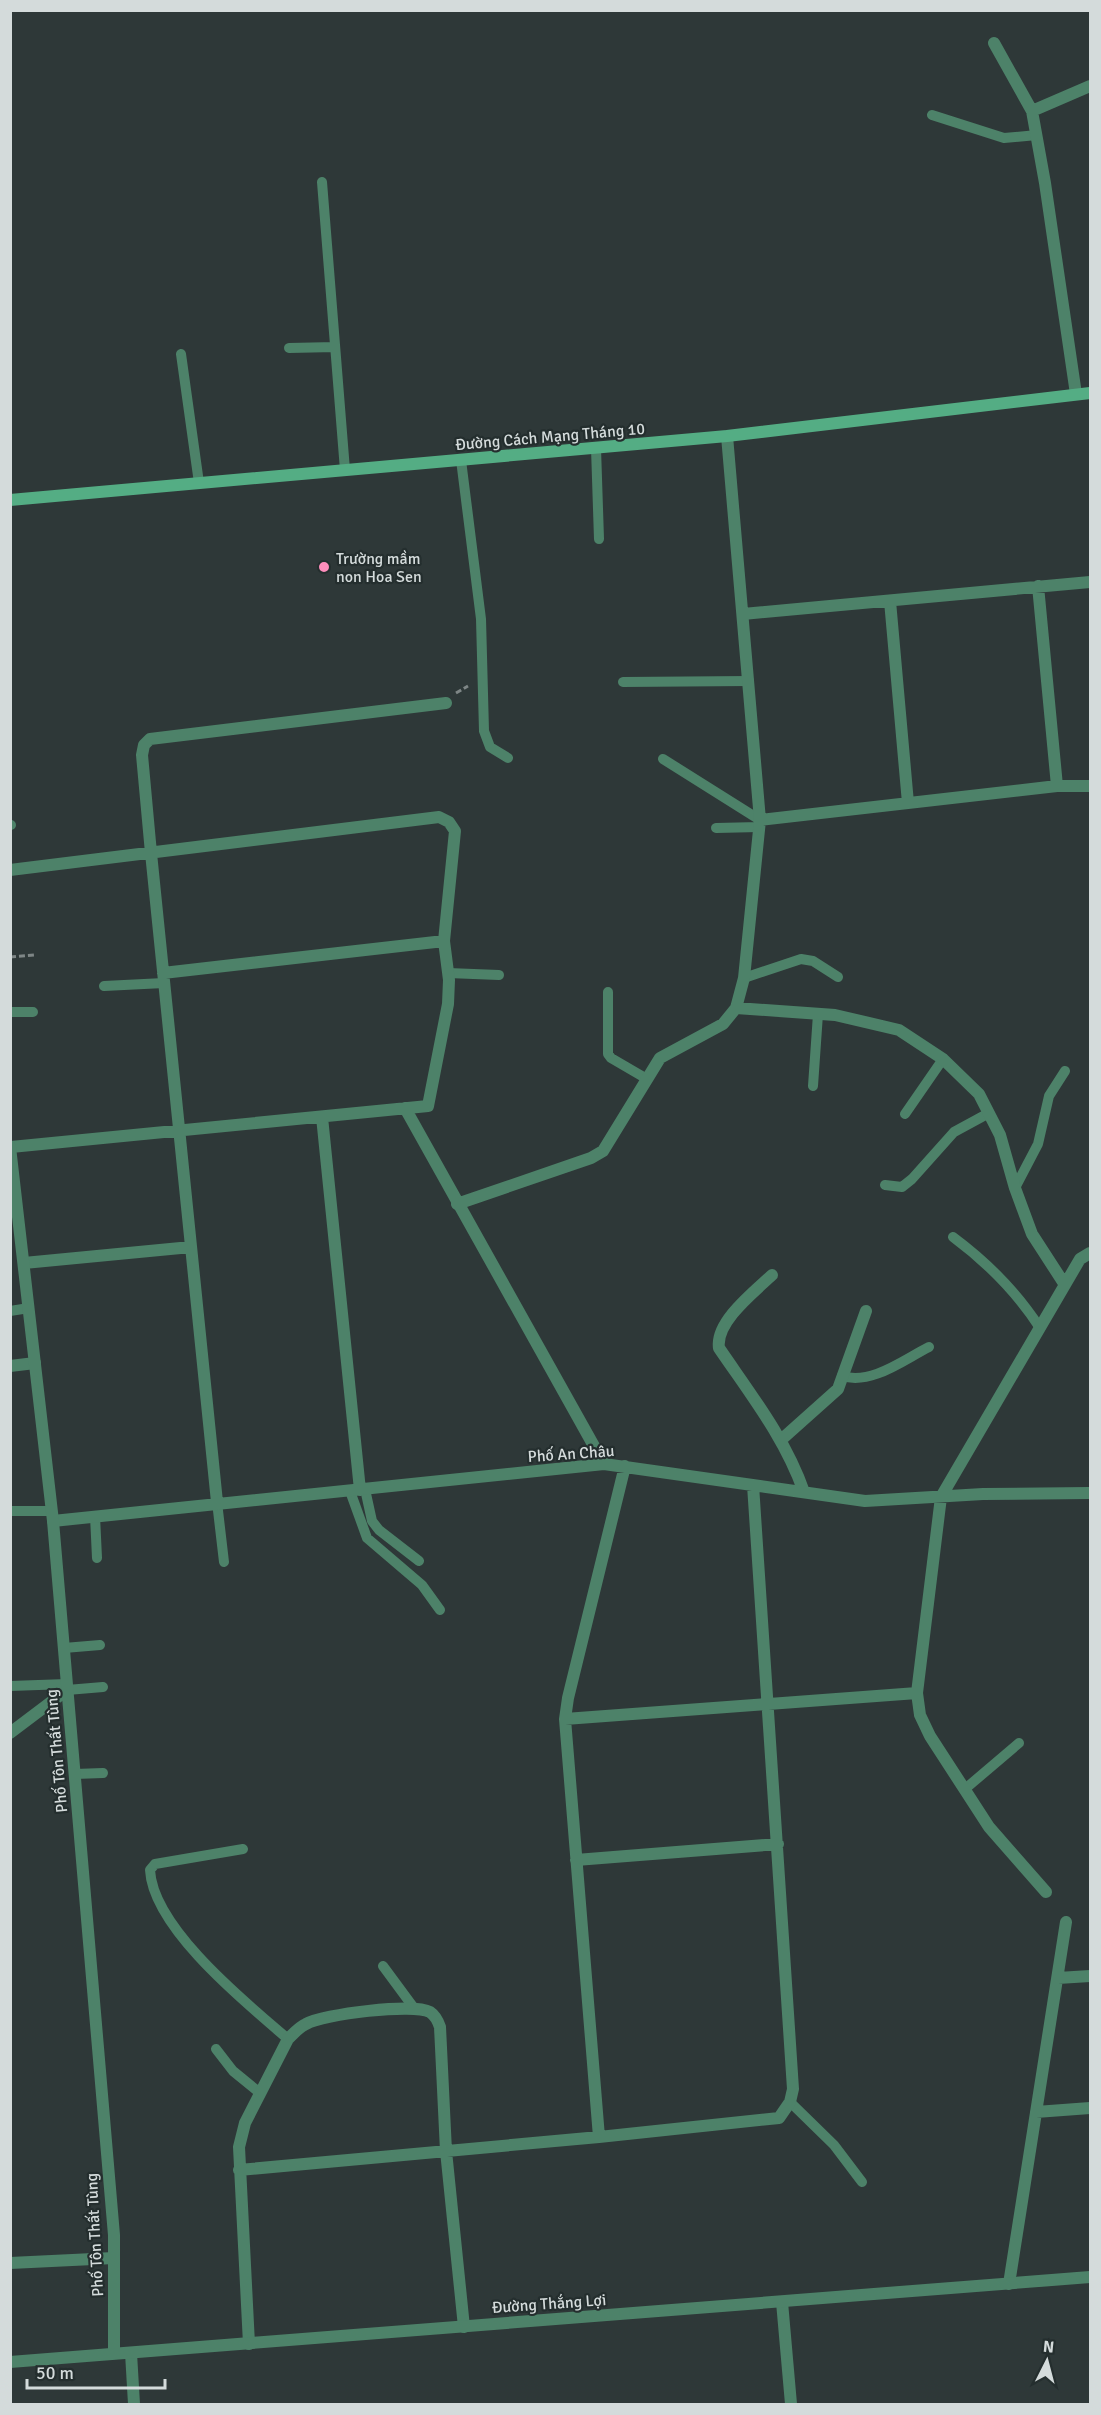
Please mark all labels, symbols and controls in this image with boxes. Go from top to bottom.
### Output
street label: Đường Cách Mạng Tháng 10 [454,419,646,455]
place label: Trường mầm non Hoa Sen [336,549,422,587]
marker: Trường mầm non Hoa Sen [317,560,331,574]
street label: Phố An Châu [527,1441,615,1467]
street label: Phố Tôn Thất Tùng [42,1688,72,1813]
street label: Phố Tôn Thất Tùng [82,2173,108,2297]
street label: Đường Thắng Lợi [491,2290,607,2318]
north arrow [1017,2331,1077,2391]
text: N [1042,2337,1055,2358]
scale bar [27,2352,165,2390]
text: 50 m [36,2362,74,2384]

